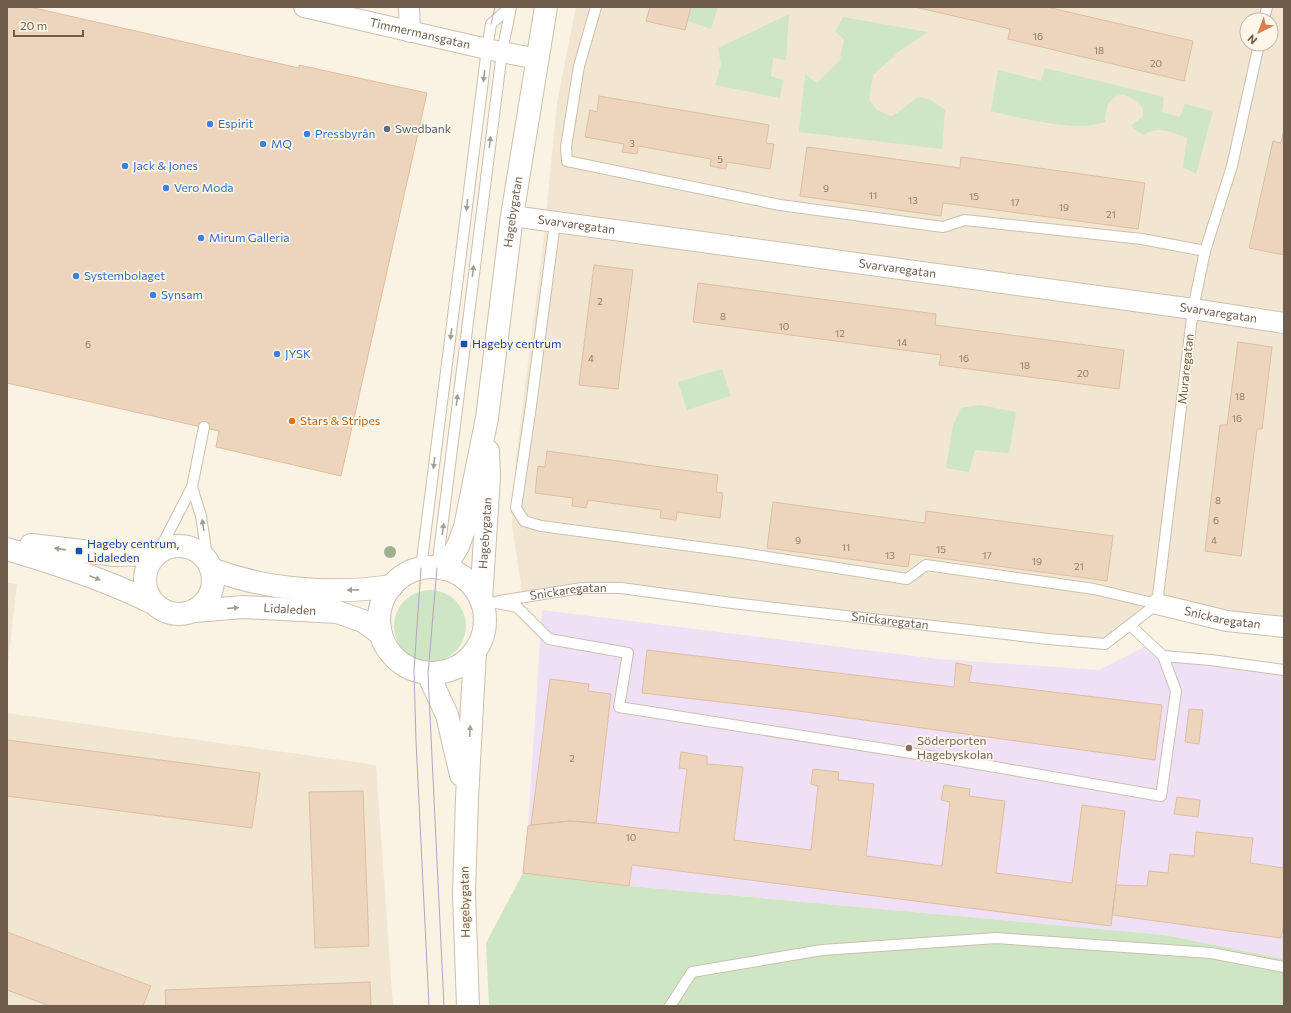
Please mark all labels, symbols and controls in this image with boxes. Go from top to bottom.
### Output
scale bar [14,12,83,38]
north arrow [1239,12,1279,52]
street label: Timmermansgatan [369,14,472,51]
text: 20 m [20,18,47,32]
house number: 16 [1033,30,1043,42]
text: N [1245,32,1259,47]
house number: 18 [1094,44,1104,56]
house number: 20 [1150,57,1162,69]
one-way arrow [481,70,487,82]
place label: Espirit [218,116,254,130]
marker: Espirit [205,119,215,129]
place label: Swedbank [395,121,452,135]
marker: Swedbank [382,124,392,134]
place label: Pressbyrån [315,126,375,140]
marker: Pressbyrån [302,129,312,139]
place label: MQ [271,136,292,150]
one-way arrow [487,136,493,148]
house number: 3 [629,137,635,149]
marker: MQ [258,139,268,149]
house number: 5 [717,153,723,165]
place label: Jack & Jones [133,158,198,173]
marker: Jack & Jones [120,161,130,171]
street label: Hagebygatan [500,175,524,248]
place label: Vero Moda [174,180,234,194]
house number: 9 [823,182,829,194]
marker: Vero Moda [161,183,171,193]
house number: 11 [869,189,877,201]
house number: 15 [969,190,979,202]
house number: 13 [908,194,918,206]
house number: 17 [1010,196,1020,208]
one-way arrow [464,199,470,211]
house number: 19 [1059,201,1069,213]
house number: 21 [1106,208,1116,220]
street label: Svarvaregatan [537,212,616,236]
place label: Mirum Galleria [209,230,290,244]
marker: Mirum Galleria [196,233,206,243]
street label: Svarvaregatan [858,255,937,280]
one-way arrow [470,265,477,277]
place label: Systembolaget [84,268,165,282]
marker: Systembolaget [71,271,81,281]
place label: Synsam [161,287,203,301]
marker: Synsam [148,290,158,300]
house number: 2 [597,295,603,307]
street label: Svarvaregatan [1179,299,1258,325]
house number: 8 [720,310,726,322]
house number: 10 [779,320,789,332]
house number: 12 [835,327,845,339]
one-way arrow [448,328,454,340]
street label: Muraregatan [1174,333,1196,405]
place label: Hageby centrum [472,336,561,350]
house number: 14 [897,336,907,348]
house number: 6 [85,338,91,350]
marker: Hageby centrum [459,339,469,349]
place label: JYSK [285,346,311,361]
marker: JYSK [272,349,282,359]
house number: 4 [588,352,594,364]
house number: 16 [959,352,969,364]
house number: 18 [1020,359,1030,371]
house number: 20 [1077,367,1089,379]
house number: 18 [1235,390,1245,402]
one-way arrow [454,394,461,406]
house number: 16 [1232,412,1242,424]
place label: Stars & Stripes [300,413,380,427]
marker: Stars & Stripes [287,416,297,426]
one-way arrow [431,457,437,469]
house number: 8 [1215,494,1221,506]
street label: Hagebygatan [475,497,494,569]
house number: 6 [1213,514,1219,526]
one-way arrow [199,519,205,531]
one-way arrow [440,523,446,535]
house number: 9 [795,534,801,546]
house number: 4 [1211,534,1217,546]
place label: Hageby centrum, Lidaleden [87,536,179,564]
house number: 11 [842,541,850,553]
house number: 15 [936,543,946,555]
one-way arrow [54,546,66,552]
marker: Hageby centrum, Lidaleden [74,546,84,556]
house number: 13 [885,549,895,561]
house number: 17 [982,549,992,561]
house number: 19 [1032,555,1042,567]
house number: 21 [1074,560,1084,572]
one-way arrow [89,575,101,581]
street label: Snickaregatan [529,580,607,602]
one-way arrow [346,587,359,593]
street label: Lidaleden [263,600,317,617]
street label: Snickaregatan [1183,603,1261,630]
one-way arrow [227,604,239,611]
street label: Snickaregatan [851,609,929,631]
one-way arrow [467,725,474,737]
place label: Söderporten Hagebyskolan [917,733,993,761]
marker: Söderporten Hagebyskolan [904,743,914,753]
house number: 2 [569,752,575,764]
house number: 10 [626,831,636,843]
street label: Hagebygatan [456,866,472,938]

